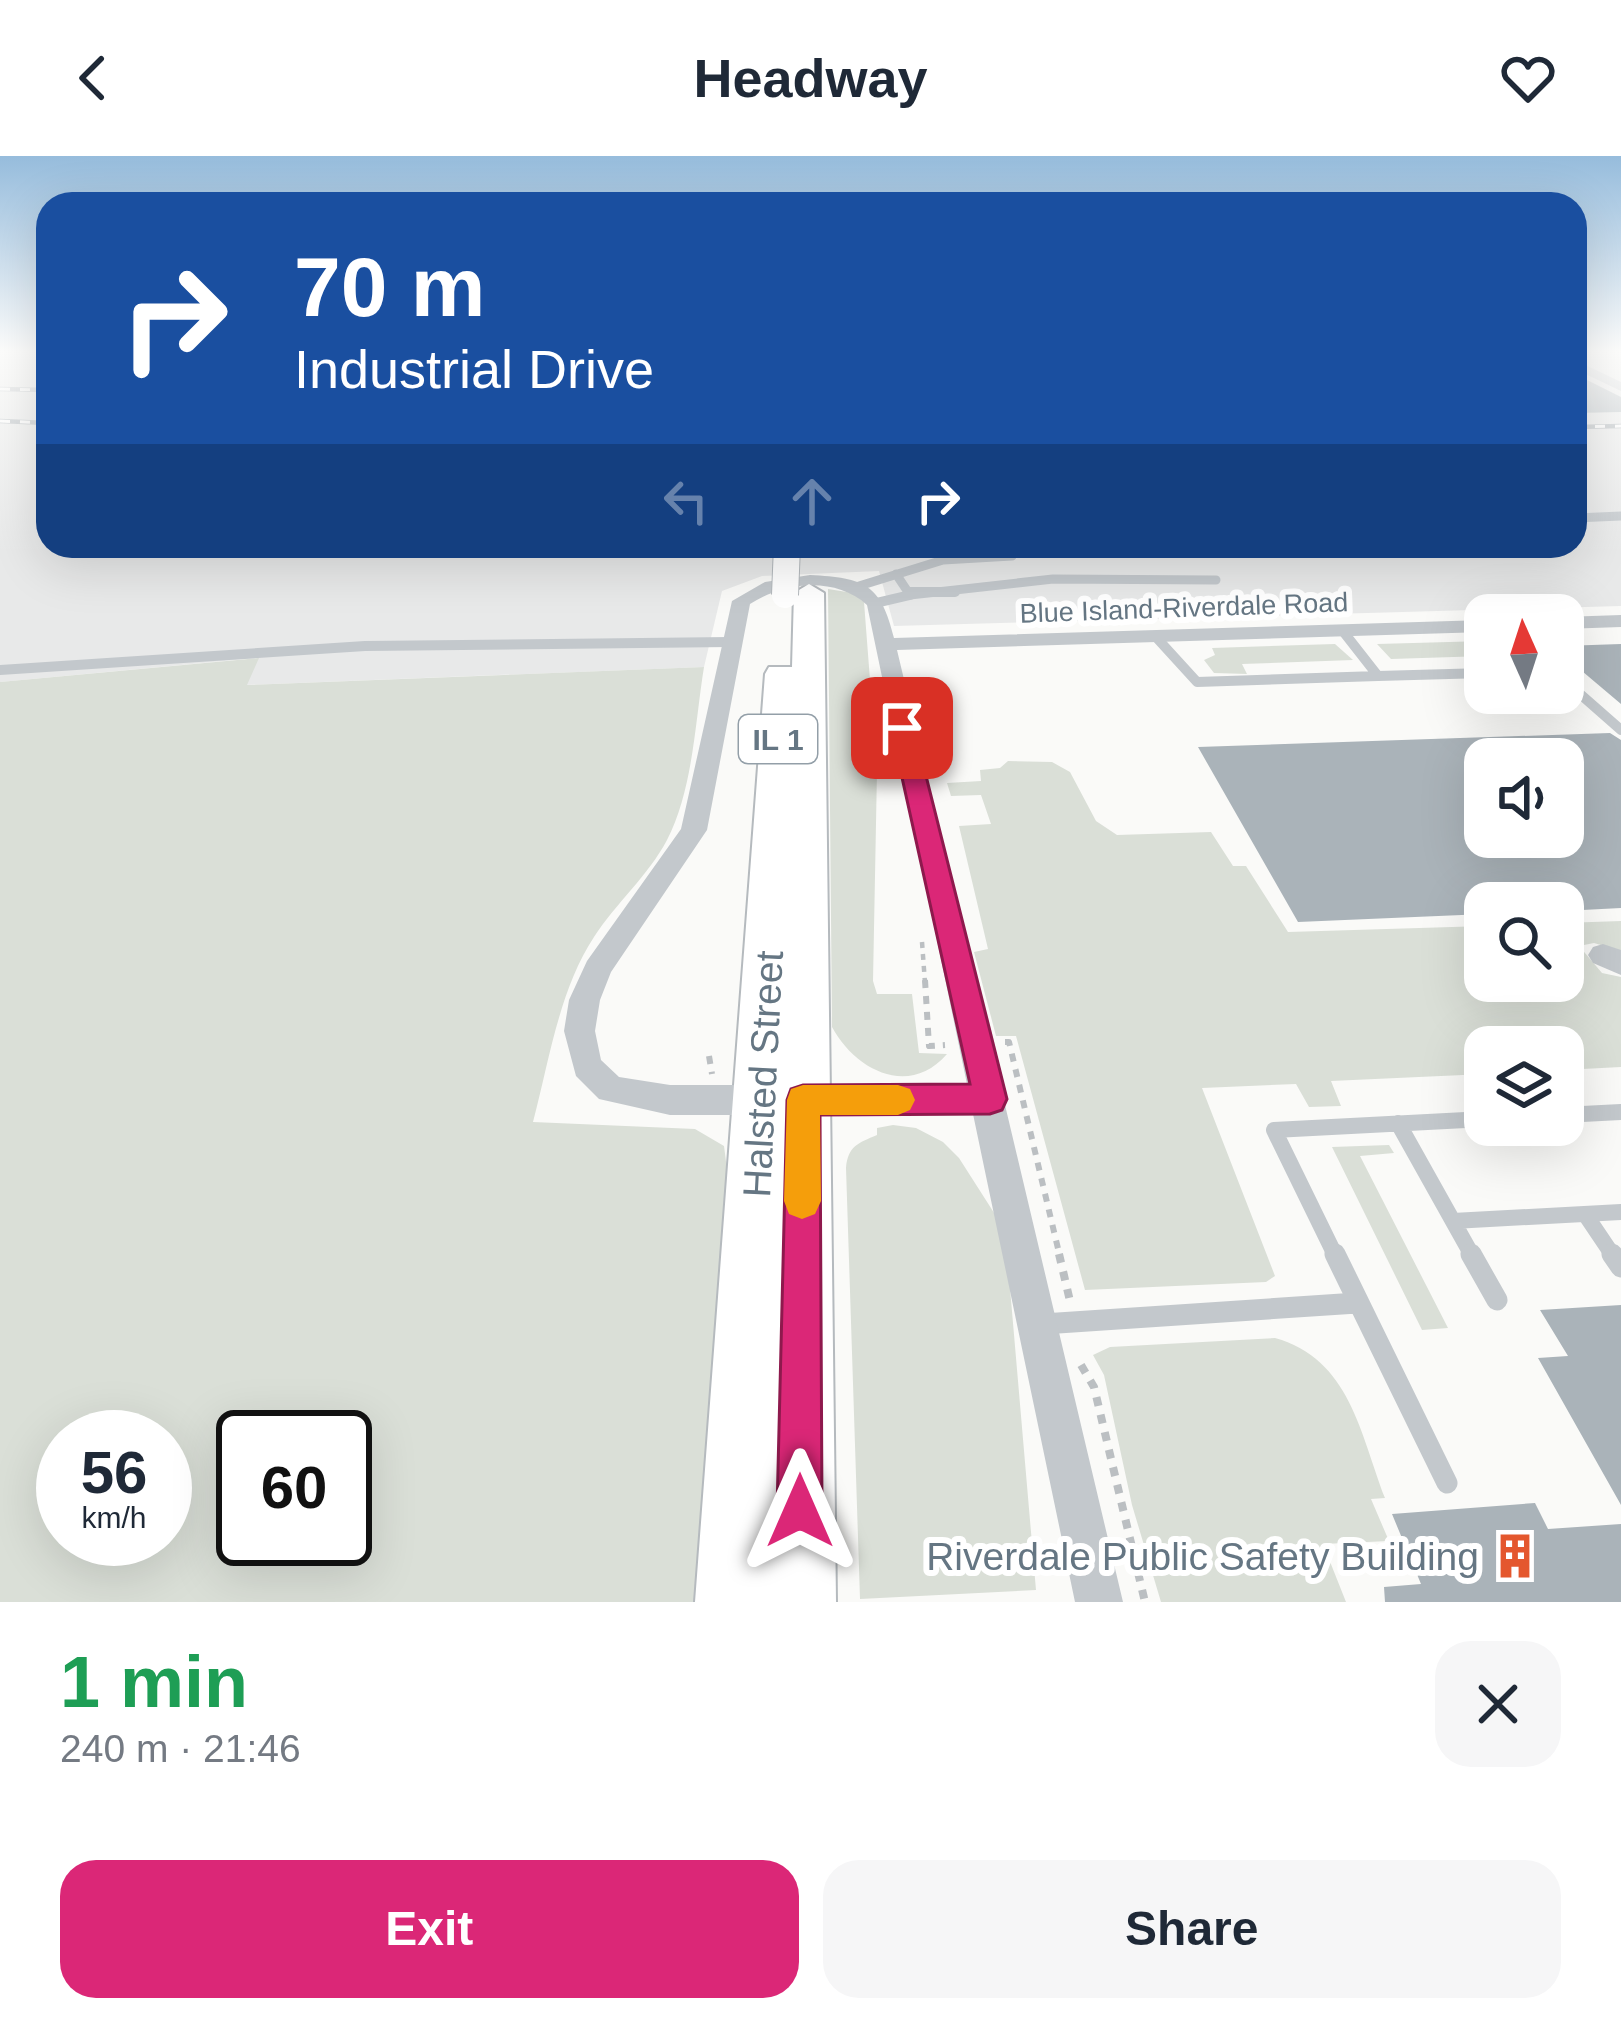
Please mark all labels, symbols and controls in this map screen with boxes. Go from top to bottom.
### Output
icon: back [60,45,126,111]
icon: heart [1495,45,1561,111]
text: Headway [693,48,928,108]
icon: right [96,240,252,396]
text: 70 m [294,240,485,334]
text: Industrial Drive [294,339,654,399]
icon: left [653,468,719,534]
icon: ahead [779,468,845,534]
icon: right [905,468,971,534]
street label: Blue Island-Riverdale Road [1019,587,1349,629]
north arrow [1464,594,1584,714]
map controls [1464,594,1584,1146]
pin [851,677,953,779]
icon: arrive [869,695,935,761]
road number: IL 1 [739,715,817,763]
button: sound [1464,738,1584,858]
button: search [1464,882,1584,1002]
street label: Halsted Street [735,949,791,1199]
button: layers [1464,1026,1584,1146]
speed limit sign: 60 [216,1410,372,1566]
text: 56 [81,1439,147,1506]
position arrow [737,1448,863,1574]
text: km/h [81,1501,147,1534]
building icon: Riverdale Public Safety Building [1490,1531,1540,1581]
place label: Riverdale Public Safety Building [926,1535,1479,1578]
button: close [1435,1641,1561,1767]
text: 1 min [60,1642,248,1722]
text: 240 m · 21:46 [60,1727,301,1770]
button: Exit [60,1860,799,1998]
button: Share [823,1860,1561,1998]

